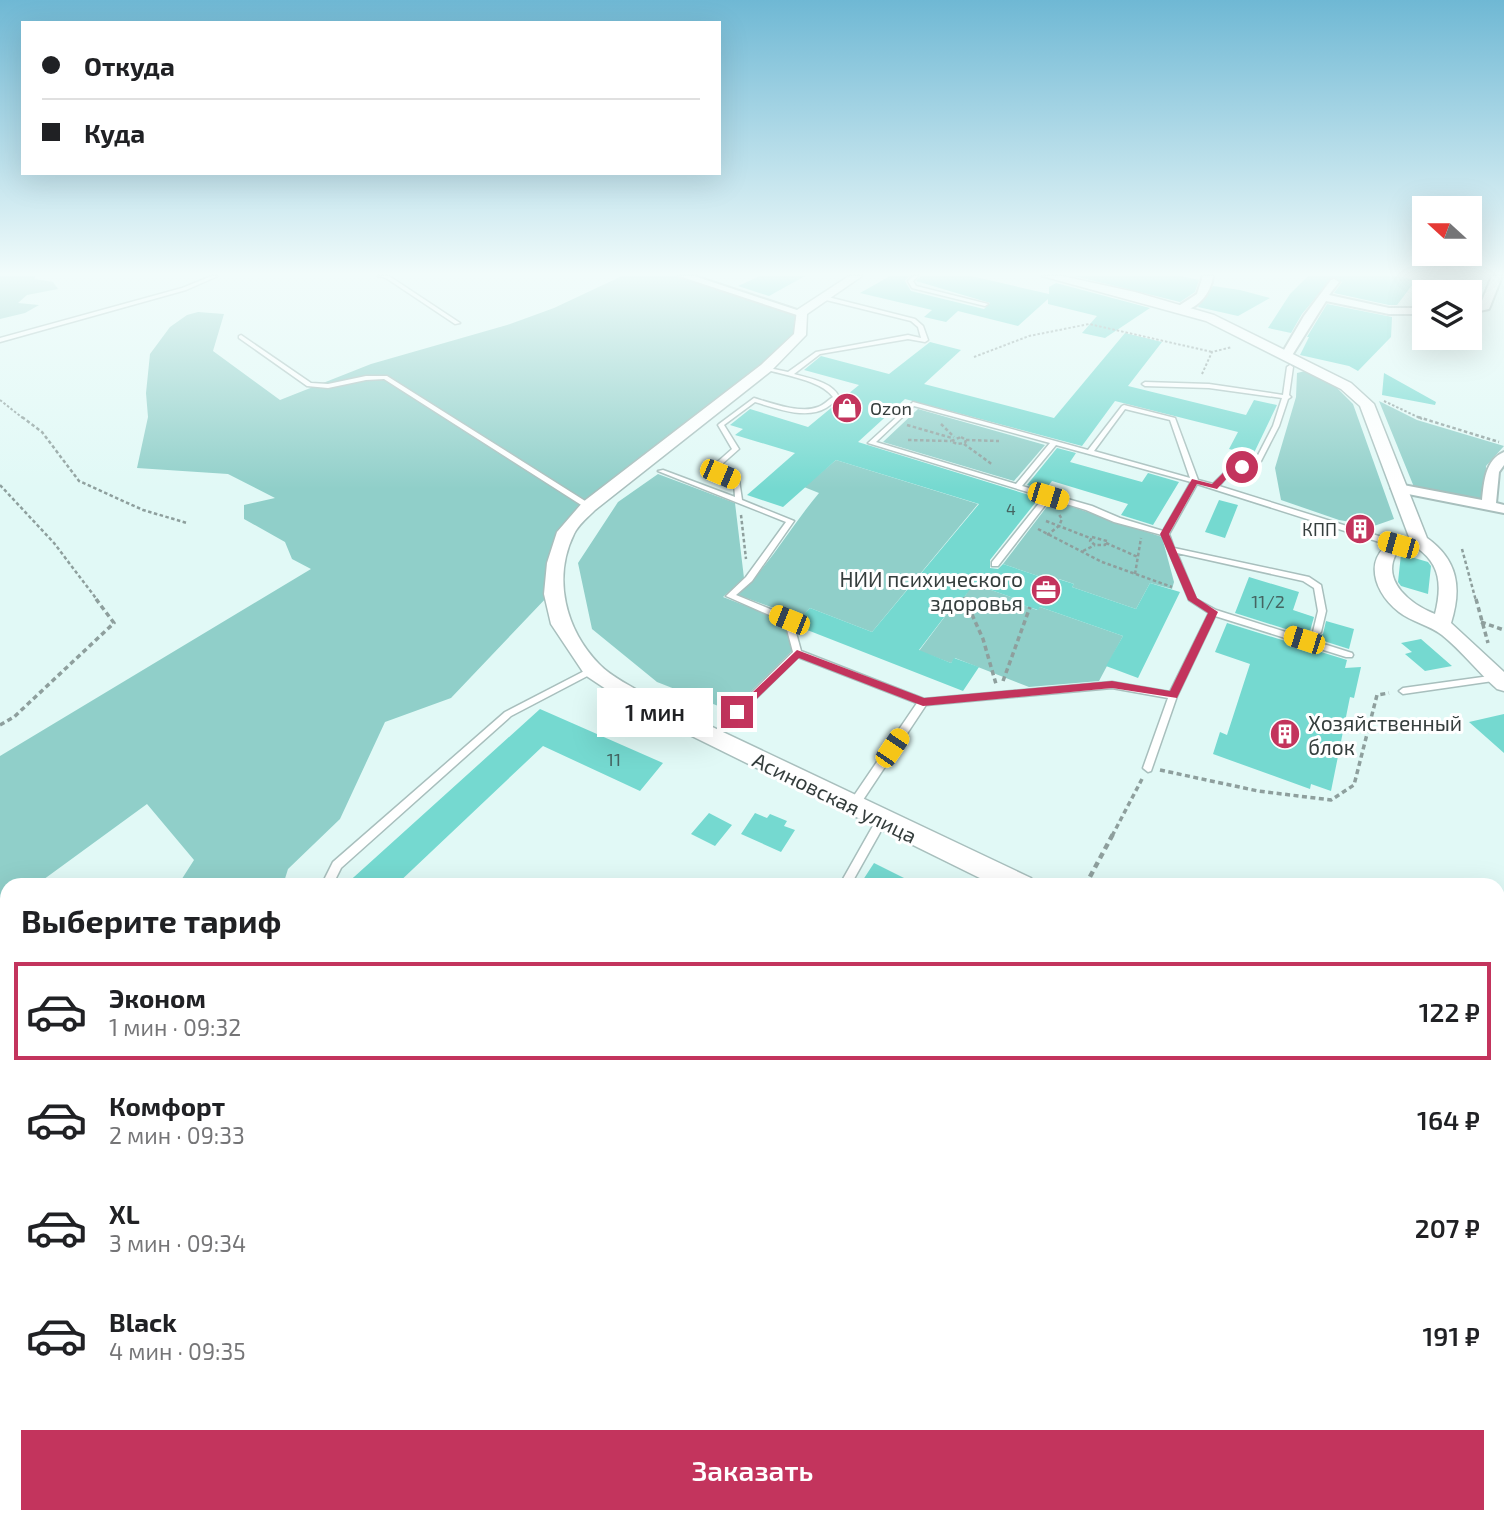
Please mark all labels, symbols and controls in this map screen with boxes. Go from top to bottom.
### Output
text: Откуда [84,50,175,81]
text: Куда [84,117,145,148]
north arrow [1412,196,1482,266]
map controls [1412,196,1482,350]
button: layers [1412,280,1482,350]
shop icon: Ozon [830,391,864,425]
place label: Ozon [870,397,912,419]
route start [1226,451,1258,483]
car [697,456,744,492]
car [1025,480,1072,512]
house number: 4 [1006,499,1016,518]
building icon: КПП [1343,512,1377,546]
place label: КПП [1302,518,1337,540]
car [1375,529,1422,561]
place label: НИИ психического здоровья [840,566,1023,615]
office icon: НИИ психического здоровья [1029,573,1063,607]
house number: 11/2 [1251,590,1285,612]
car [766,602,813,638]
car [1281,624,1328,656]
callout: 1 мин [597,688,712,736]
route end [721,696,753,728]
text: 1 мин [625,698,685,726]
place label: Хозяйственный блок [1308,710,1462,759]
building icon: Хозяйственный блок [1268,717,1302,751]
car [872,725,913,771]
street label: Асиновская улица [748,746,921,848]
house number: 11 [607,748,621,770]
text: Выберите тариф [21,901,281,939]
icon: car [25,980,88,1043]
text: Эконом [109,982,206,1013]
text: 122 ₽ [1419,996,1480,1027]
text: 1 мин · 09:32 [109,1013,241,1041]
icon: car [25,1088,88,1151]
text: Комфорт [109,1090,225,1121]
text: 164 ₽ [1417,1104,1480,1135]
text: 2 мин · 09:33 [109,1121,245,1149]
icon: car [25,1196,88,1259]
text: XL [109,1198,140,1229]
text: 207 ₽ [1415,1212,1480,1243]
text: 3 мин · 09:34 [109,1229,246,1257]
icon: car [25,1304,88,1367]
text: Black [109,1306,177,1337]
text: 191 ₽ [1423,1320,1480,1351]
text: 4 мин · 09:35 [109,1337,246,1365]
button: Заказать [21,1430,1484,1510]

